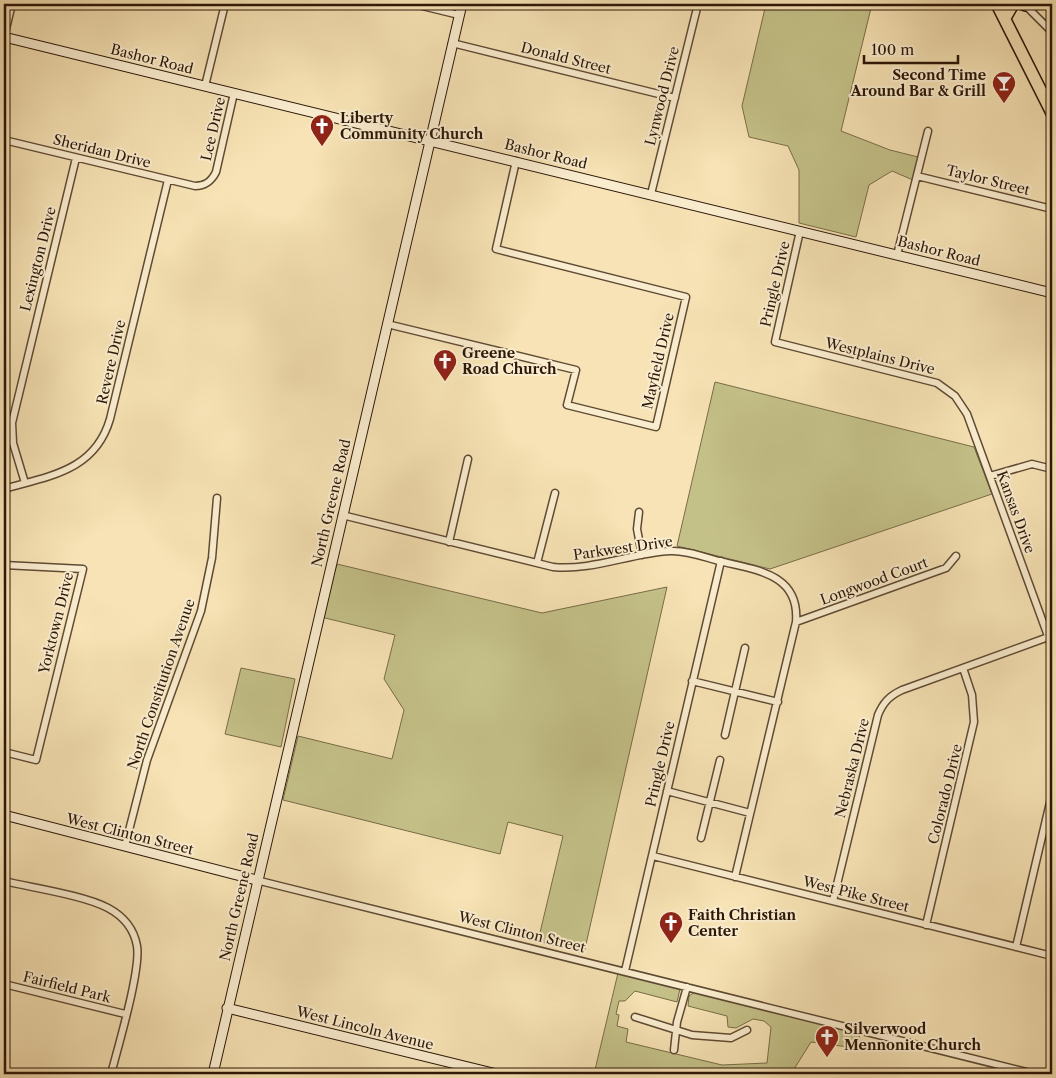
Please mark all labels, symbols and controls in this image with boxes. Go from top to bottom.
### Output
scale bar [864,32,957,64]
street label: Donald Street [519,38,613,78]
street label: Bashor Road [109,40,196,78]
text: 100 m [871,40,914,59]
street label: Lynwood Drive [641,44,683,148]
place label: Second Time Around Bar & Grill [850,66,986,100]
bar icon: Second Time Around Bar & Grill [991,70,1017,104]
street label: Lee Drive [197,95,229,163]
place label: Liberty Community Church [340,109,484,143]
church icon: Liberty Community Church [309,113,335,147]
street label: Sheridan Drive [51,130,153,172]
street label: Bashor Road [503,135,590,173]
street label: Taylor Street [944,161,1032,199]
street label: Lexington Drive [16,205,60,313]
street label: Bashor Road [896,232,983,270]
street label: Pringle Drive [756,239,794,329]
street label: Mayfield Drive [638,311,678,411]
street label: Revere Drive [93,318,130,406]
street label: Westplains Drive [822,333,937,378]
place label: Greene Road Church [462,344,557,378]
church icon: Greene Road Church [432,348,458,382]
street label: North Greene Road [308,437,355,569]
street label: Kansas Drive [993,468,1039,556]
street label: Parkwest Drive [572,532,674,564]
street label: Longwood Court [818,553,930,609]
street label: Yorktown Drive [34,570,77,677]
street label: North Constitution Avenue [123,596,199,772]
street label: Nebraska Drive [831,716,873,820]
street label: Pringle Drive [641,719,679,809]
street label: Colorado Drive [924,742,966,846]
street label: West Clinton Street [64,809,195,859]
street label: North Greene Road [216,831,263,963]
street label: West Pike Street [800,872,911,916]
place label: Faith Christian Center [688,906,797,940]
street label: West Clinton Street [456,907,587,957]
church icon: Faith Christian Center [658,910,684,944]
street label: Fairfield Park [21,967,114,1007]
street label: West Lincoln Avenue [294,1002,436,1054]
place label: Silverwood Mennonite Church [844,1020,982,1054]
church icon: Silverwood Mennonite Church [814,1024,840,1058]

